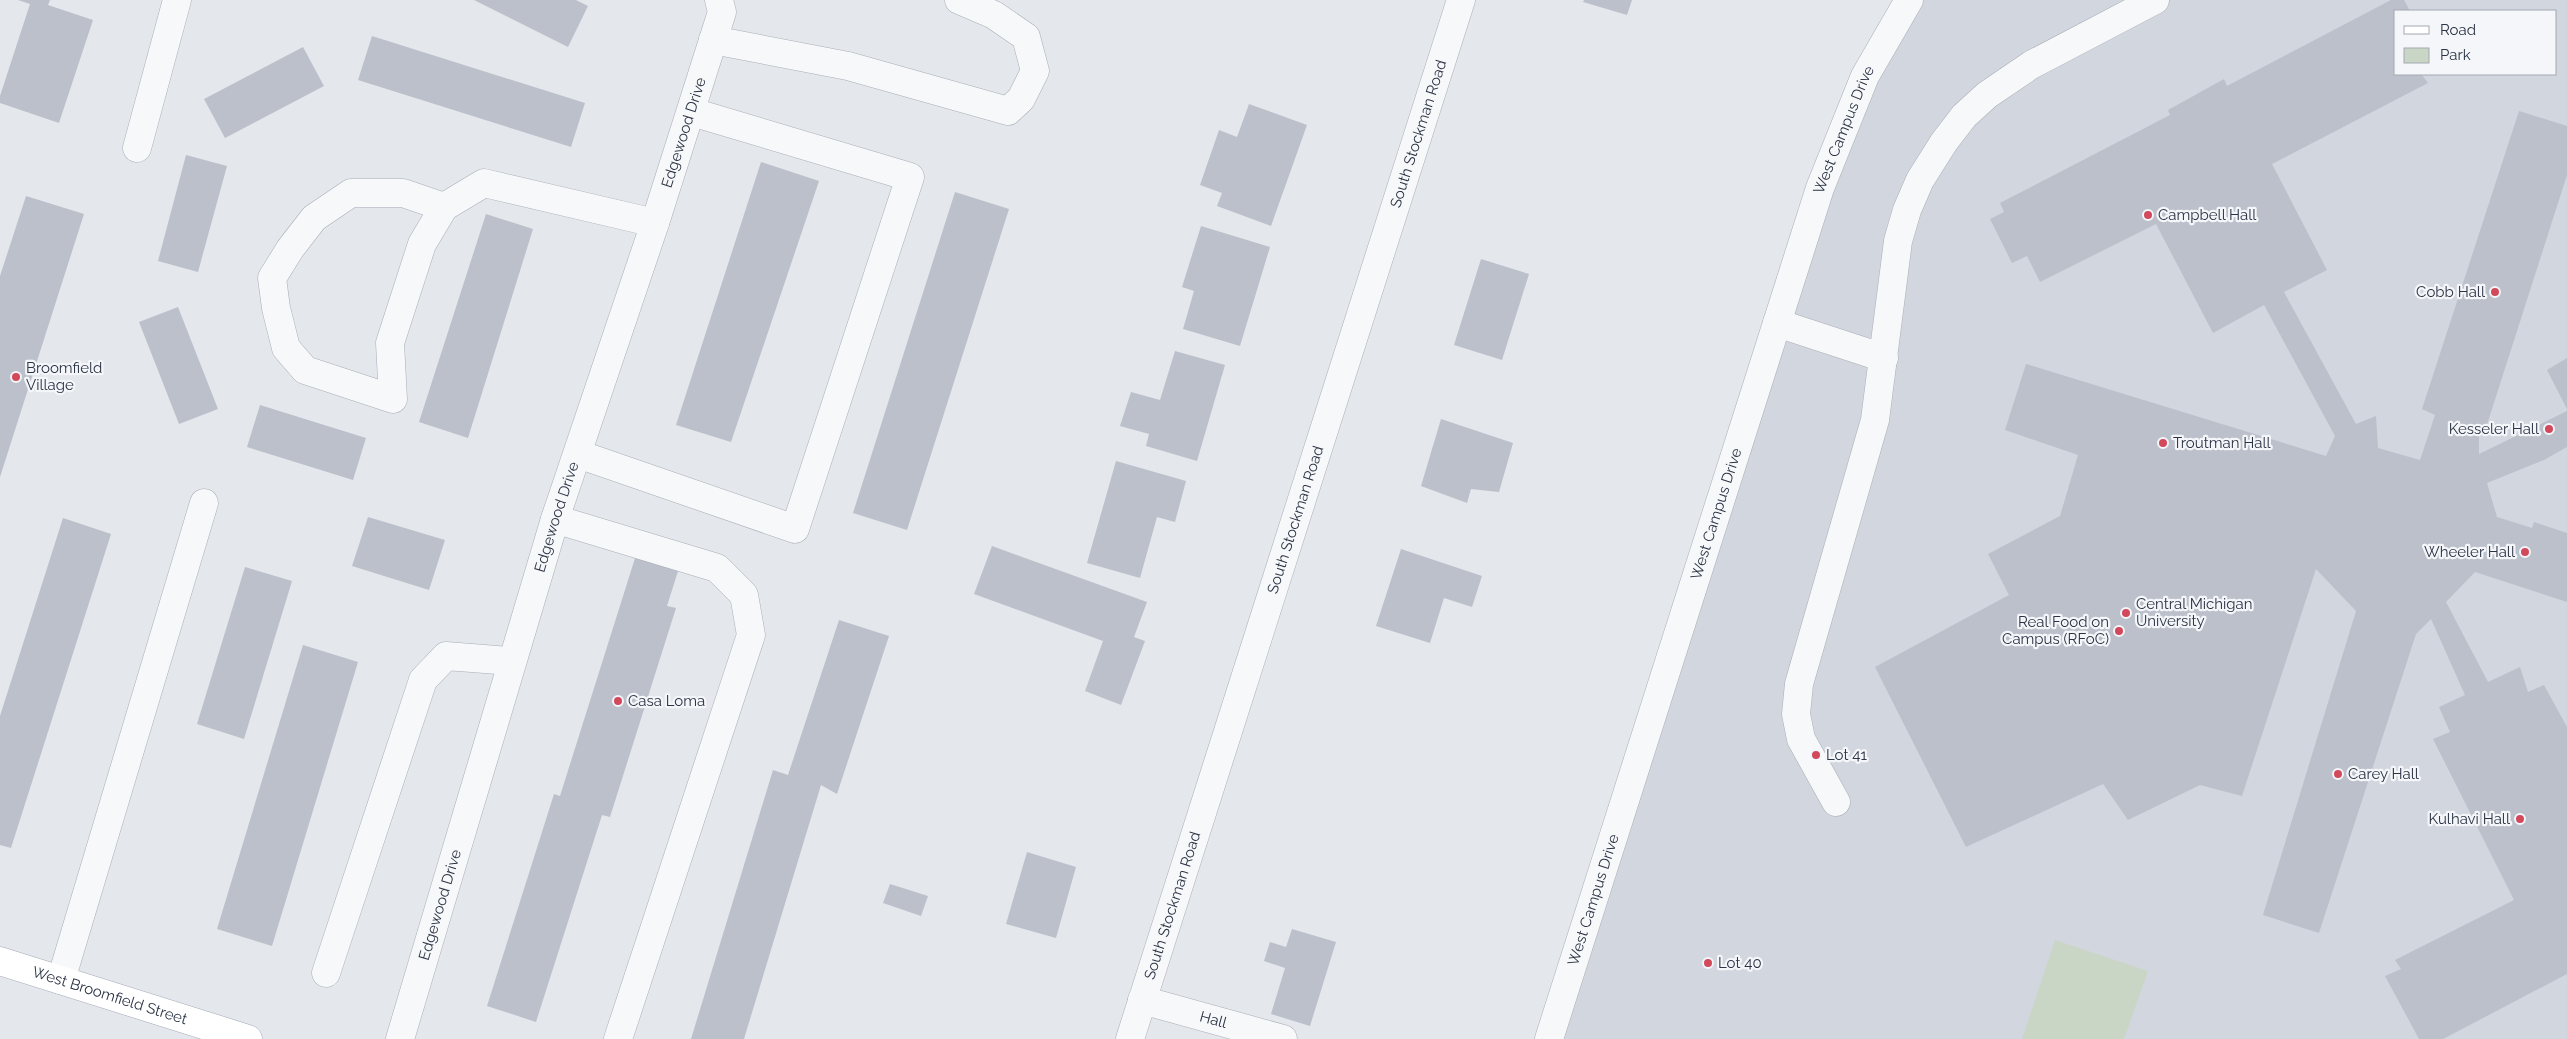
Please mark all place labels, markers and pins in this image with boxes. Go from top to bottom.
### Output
place label: Campbell Hall [2158,206,2257,224]
marker: Campbell Hall [2142,209,2154,221]
place label: Cobb Hall [2416,283,2486,301]
marker: Cobb Hall [2489,286,2501,298]
place label: Broomfield Village [26,359,102,394]
marker: Broomfield Village [10,371,22,383]
place label: Kesseler Hall [2449,420,2540,438]
marker: Kesseler Hall [2543,423,2555,435]
place label: Troutman Hall [2173,434,2271,452]
marker: Troutman Hall [2157,437,2169,449]
place label: Wheeler Hall [2424,543,2516,561]
marker: Wheeler Hall [2519,546,2531,558]
place label: Central Michigan University [2136,595,2253,630]
marker: Central Michigan University [2120,607,2132,619]
place label: Real Food on Campus (RFoC) [2002,613,2109,648]
marker: Real Food on Campus (RFoC) [2113,625,2125,637]
place label: Casa Loma [628,692,705,710]
marker: Casa Loma [612,695,624,707]
place label: Lot 41 [1826,746,1867,764]
marker: Lot 41 [1810,749,1822,761]
place label: Carey Hall [2348,765,2420,783]
marker: Carey Hall [2332,768,2344,780]
place label: Kulhavi Hall [2429,810,2511,828]
marker: Kulhavi Hall [2514,813,2526,825]
place label: Lot 40 [1718,954,1762,972]
marker: Lot 40 [1702,957,1714,969]

